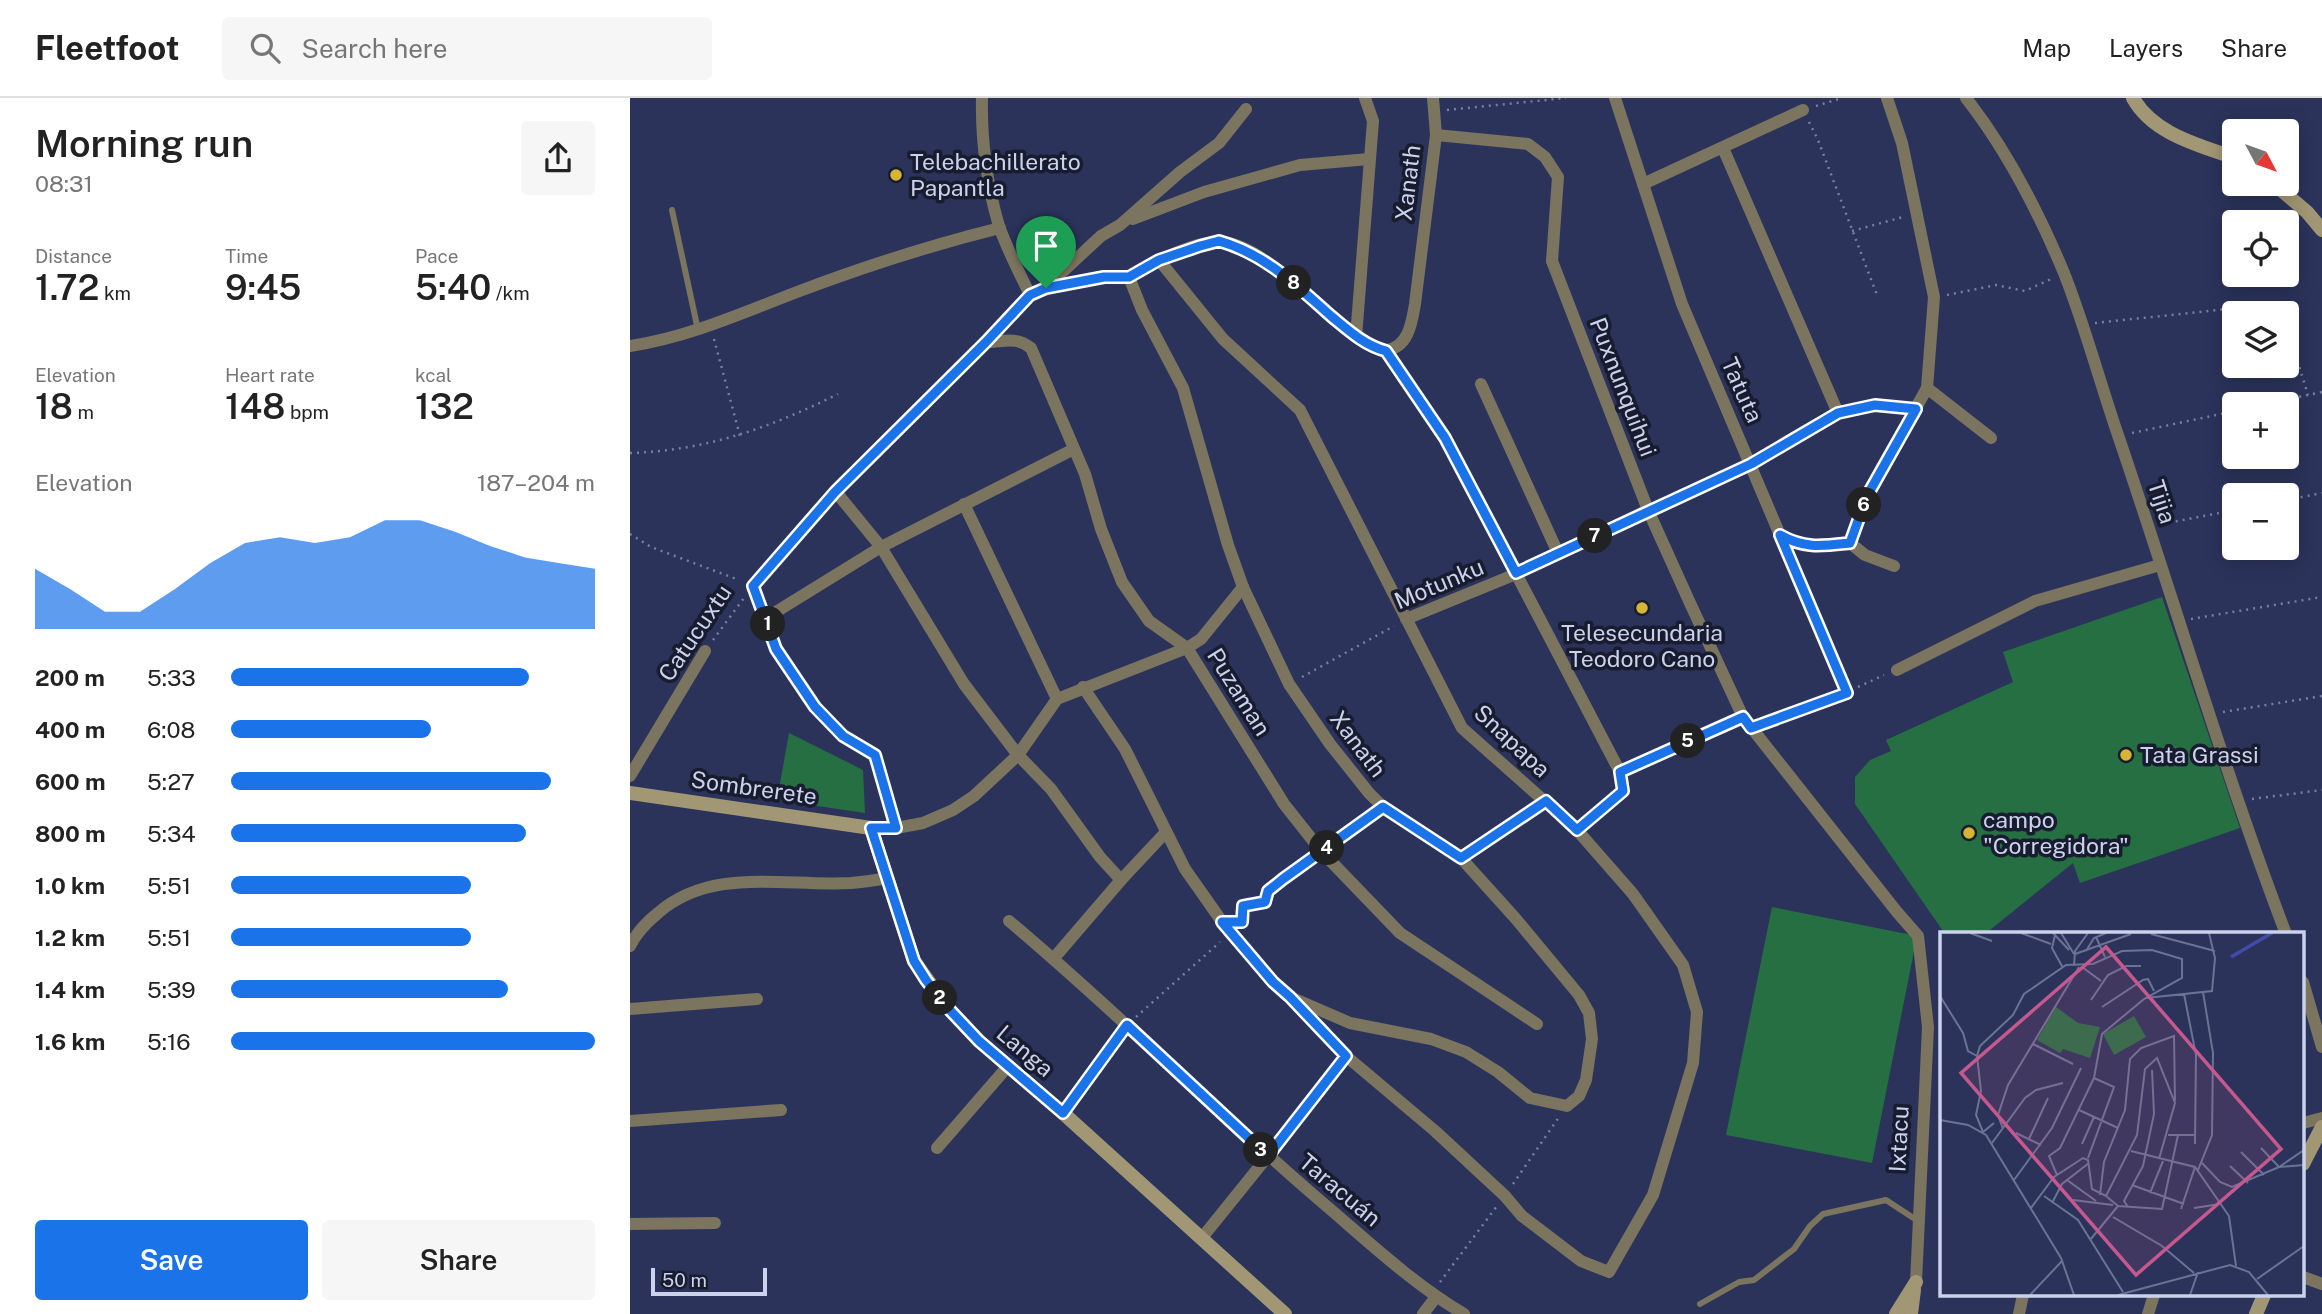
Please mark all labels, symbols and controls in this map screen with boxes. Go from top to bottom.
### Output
search box [222,17,712,80]
text: Fleetfoot [35,29,180,67]
icon: search [246,29,284,67]
text: Search here [302,33,448,64]
text: Map [2022,34,2071,62]
text: Layers [2109,34,2183,62]
text: Share [2221,34,2287,62]
north arrow [2222,119,2300,196]
map controls [2222,119,2299,560]
text: Morning run [35,121,253,166]
button: share [521,121,595,195]
street label: Xanath [1389,144,1426,222]
place label: Telebachillerato Papantla [910,148,1081,201]
marker: Telebachillerato Papantla [888,167,904,183]
text: 08:31 [35,170,93,197]
button: locate [2222,210,2299,287]
pin [1016,216,1076,288]
icon: arrive [1027,227,1065,265]
text: Distance [35,245,112,267]
text: Time [225,245,268,267]
text: Pace [415,245,458,267]
pin: 8 [1276,266,1312,300]
text: 1.72 [35,267,99,308]
text: 9:45 [225,267,301,308]
text: 5:40 [415,267,491,308]
text: 8 [1287,271,1300,293]
text: km [99,282,131,304]
text: /km [491,282,530,304]
button: layers [2222,301,2299,378]
street label: Puxnunquihui [1585,314,1662,460]
street label: Tatuta [1716,353,1769,426]
text: Elevation [35,364,116,386]
text: Heart rate [225,364,315,386]
text: kcal [415,364,452,386]
text: 18 [35,386,73,427]
text: 148 [225,386,285,427]
text: 132 [415,386,474,427]
button: + [2222,392,2299,469]
text: m [73,401,94,423]
text: bpm [285,401,329,423]
text: Elevation [35,469,133,496]
text: 187–204 m [477,469,595,496]
street label: Tijia [2143,477,2182,527]
button: − [2222,483,2299,560]
pin: 6 [1846,488,1882,522]
text: 6 [1857,493,1870,515]
pin: 7 [1578,518,1612,554]
text: 7 [1589,524,1600,546]
street label: Motunku [1390,553,1487,614]
street label: Catucuxtu [652,579,737,686]
marker: Telesecundaria Teodoro Cano [1634,600,1650,616]
pin: 1 [750,606,786,642]
text: 1 [763,612,772,634]
place label: Telesecundaria Teodoro Cano [1561,619,1723,672]
street label: Puzaman [1202,643,1277,740]
text: 200 m [35,664,105,691]
text: 5:33 [147,664,196,691]
street label: Snapapa [1469,699,1556,783]
street label: Xanath [1325,705,1392,782]
text: 400 m [35,716,105,743]
text: 6:08 [147,716,195,743]
pin: 5 [1670,724,1706,758]
text: 5 [1681,729,1694,751]
place label: Tata Grassi [2140,741,2259,768]
marker: Tata Grassi [2118,747,2134,763]
street label: Sombrerete [689,765,819,810]
text: 600 m [35,768,105,795]
text: 5:27 [147,768,195,795]
place label: campo "Corregidora" [1983,806,2129,859]
text: 800 m [35,820,106,847]
text: 5:34 [147,820,196,847]
marker: campo "Corregidora" [1961,825,1977,841]
pin: 4 [1310,830,1344,866]
text: 4 [1320,836,1333,858]
text: 1.0 km [35,872,105,899]
text: 5:51 [147,872,191,899]
text: 1.2 km [35,924,105,951]
text: 5:51 [147,924,191,951]
inset map [1940,932,2304,1296]
text: 1.4 km [35,976,105,1003]
text: 5:39 [147,976,196,1003]
pin: 2 [922,981,958,1016]
text: 2 [933,986,946,1008]
street label: Langa [992,1019,1059,1082]
text: 1.6 km [35,1028,105,1055]
text: 5:16 [147,1028,191,1055]
street label: Ixtacu [1883,1105,1914,1173]
pin: 3 [1244,1132,1278,1168]
text: 3 [1254,1138,1267,1160]
street label: Taracuán [1294,1148,1387,1231]
button: Save [35,1220,308,1300]
button: Share [322,1220,595,1300]
scale bar [651,1265,766,1297]
text: 50 m [662,1269,707,1291]

